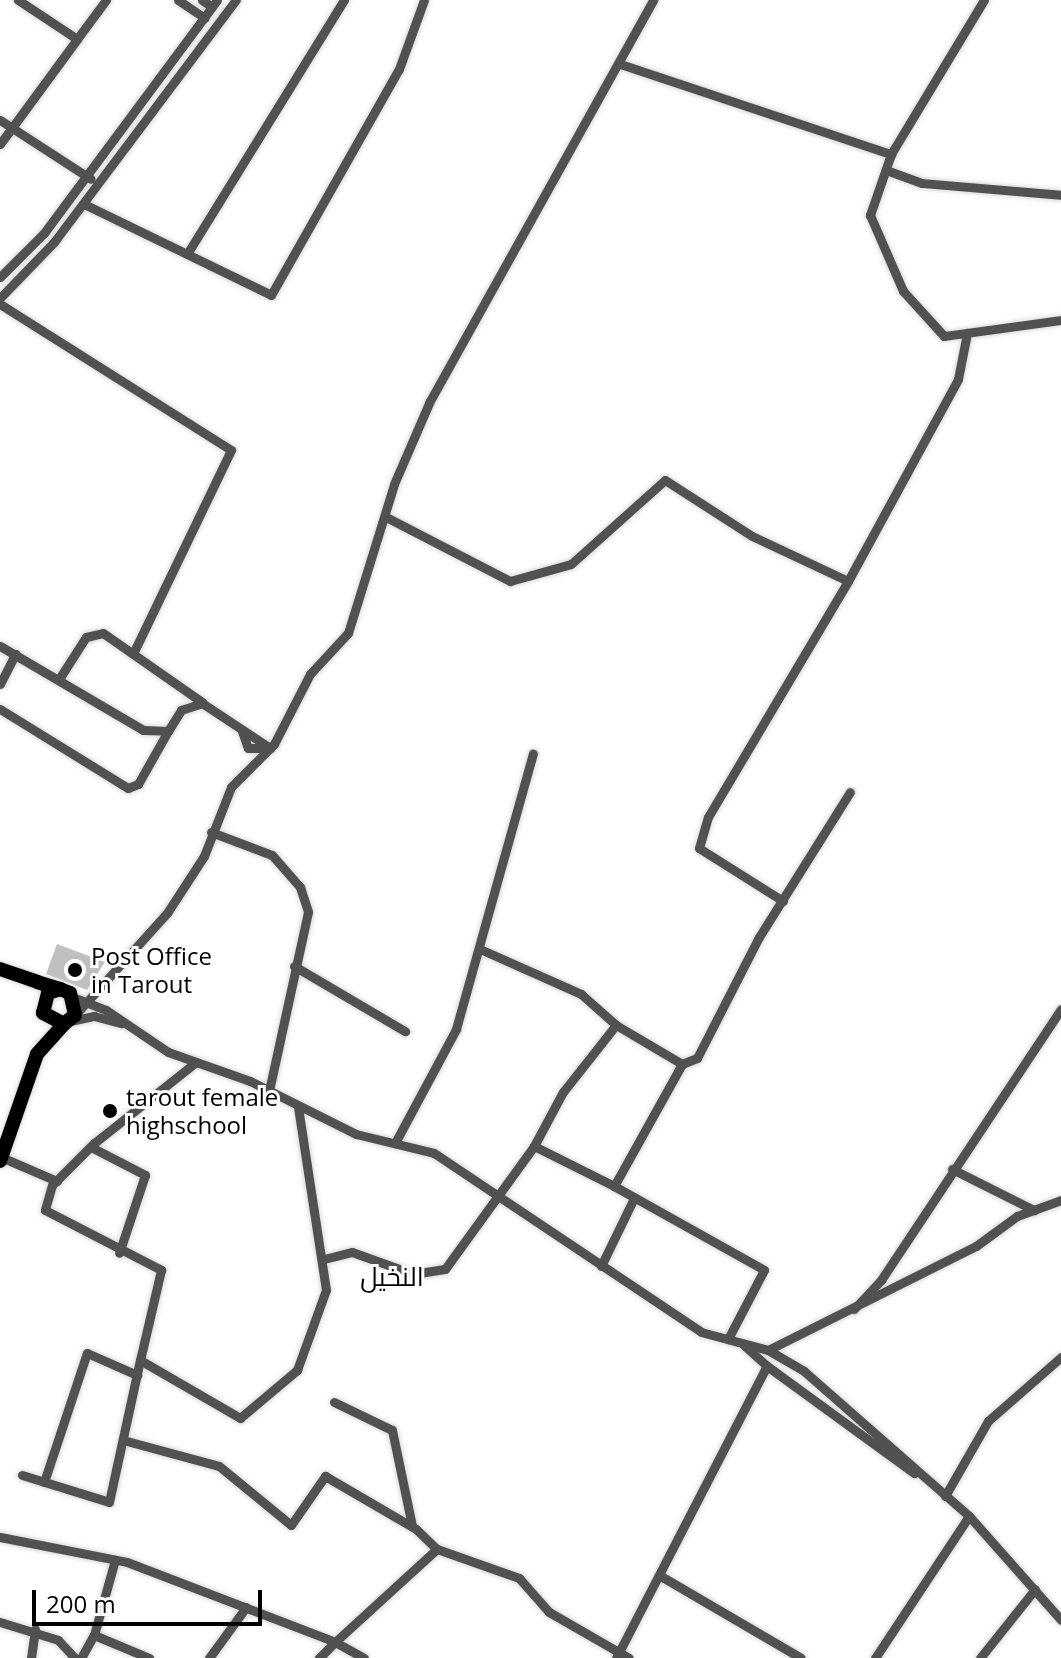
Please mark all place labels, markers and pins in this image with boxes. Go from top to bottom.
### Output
place label: Post Office in Tarout [91,942,212,998]
marker: Post Office in Tarout [66,961,84,979]
place label: tarout female highschool [126,1083,278,1139]
marker: tarout female highschool [101,1102,119,1120]

